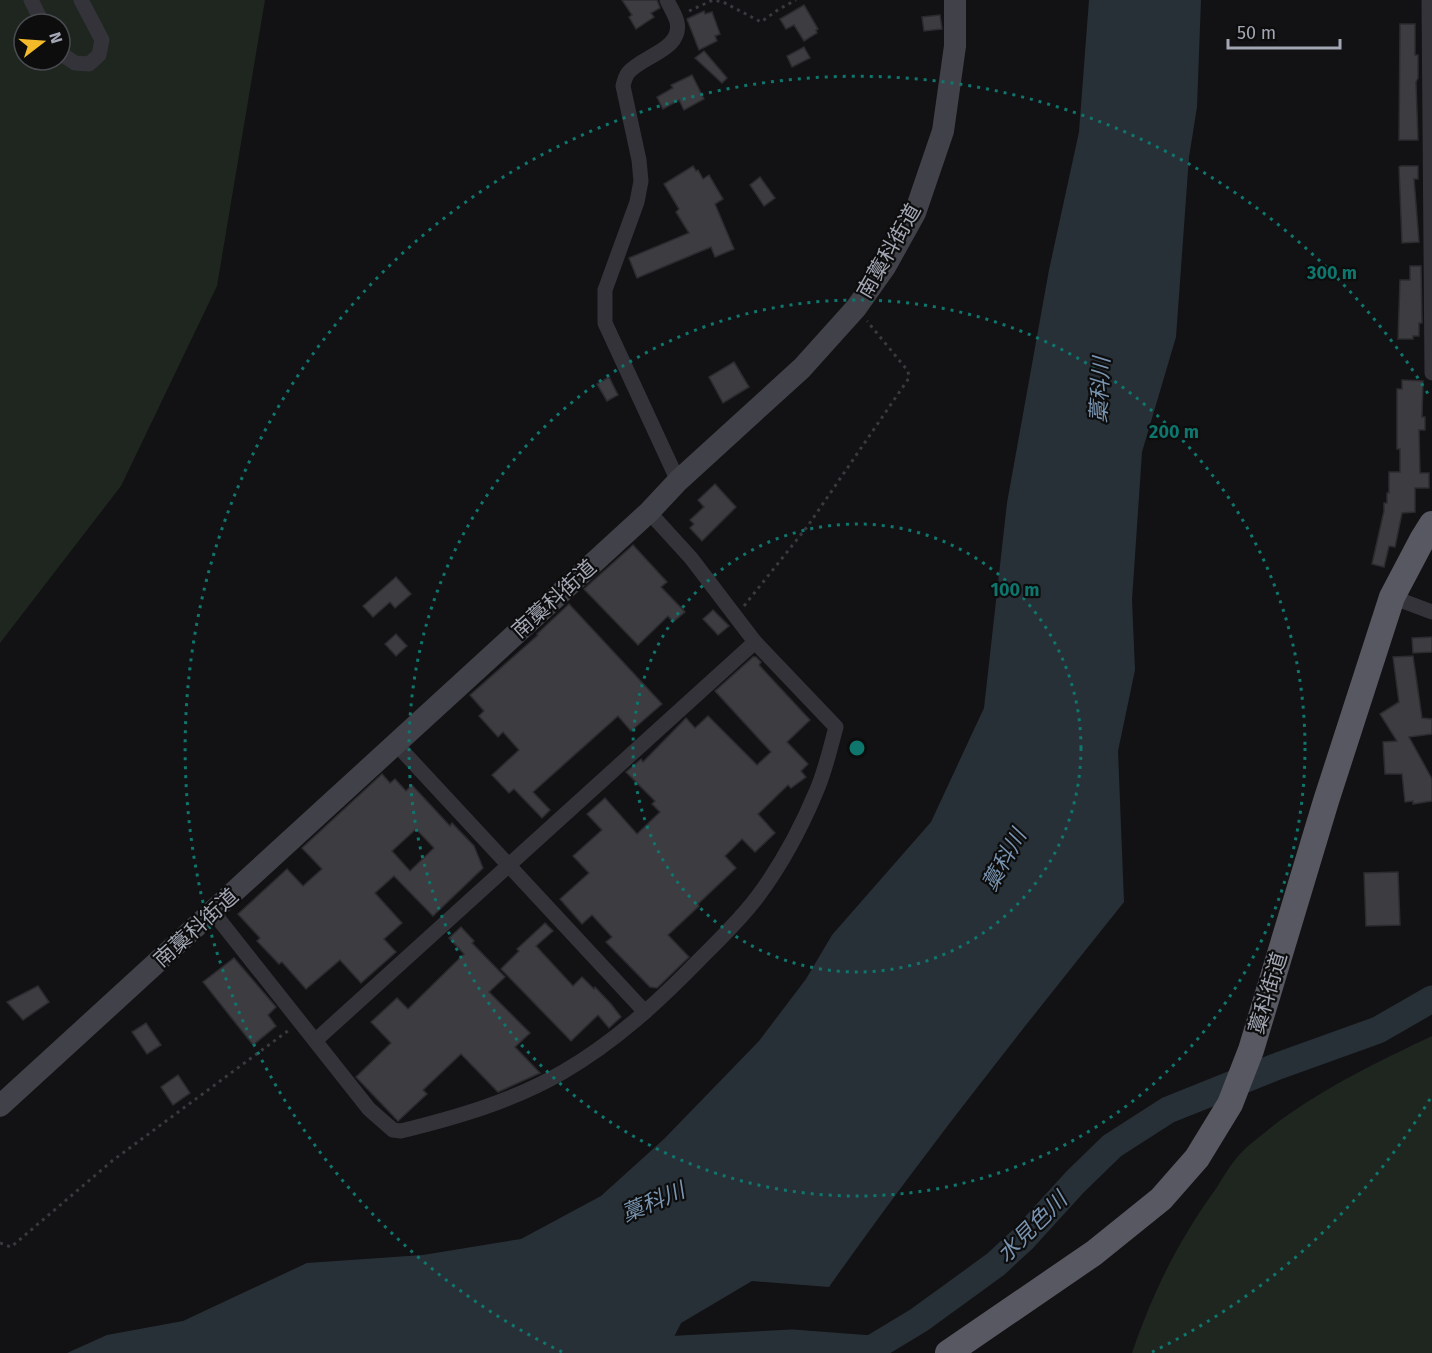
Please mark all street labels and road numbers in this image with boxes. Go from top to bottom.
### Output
street label: 南藁科街道 [851,199,927,303]
street label: 南藁科街道 [506,554,602,644]
street label: 南藁科街道 [148,883,244,973]
street label: 藁科街道 [1243,949,1293,1037]

